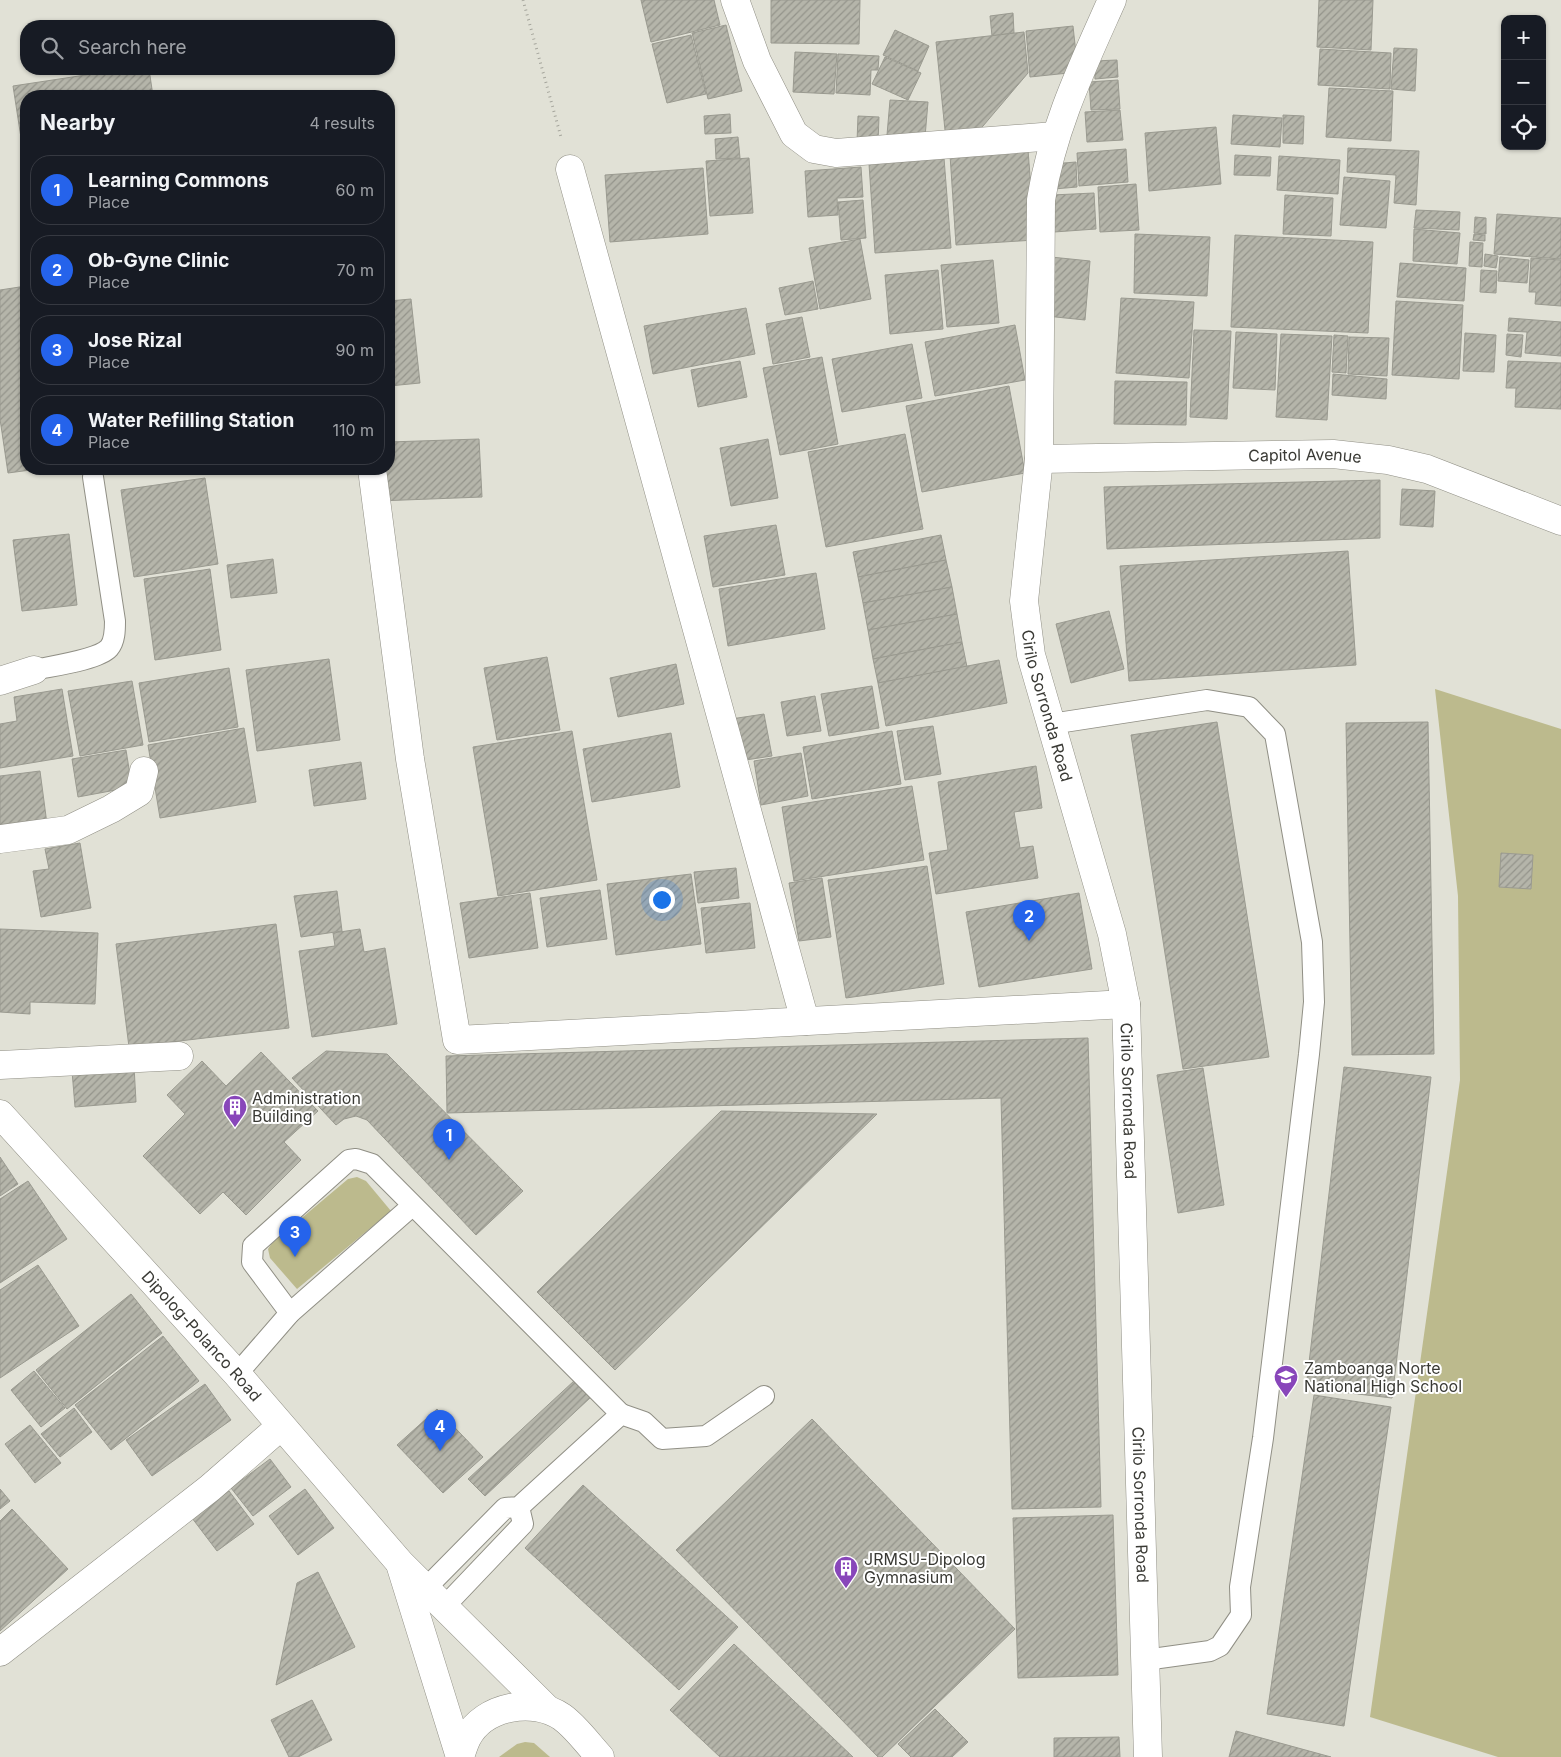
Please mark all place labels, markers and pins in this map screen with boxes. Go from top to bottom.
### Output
pin: 2 [1013,900,1045,941]
place label: Administration Building [252,1088,361,1126]
building icon: Administration Building [222,1094,248,1128]
pin: 1 [433,1119,465,1160]
pin: 3 [279,1216,311,1257]
place label: Zamboanga Norte National High School [1304,1358,1462,1396]
school or university icon: Zamboanga Norte National High School [1273,1364,1299,1398]
pin: 4 [424,1410,456,1451]
place label: JRMSU-Dipolog Gymnasium [864,1549,986,1587]
building icon: JRMSU-Dipolog Gymnasium [833,1555,859,1589]

